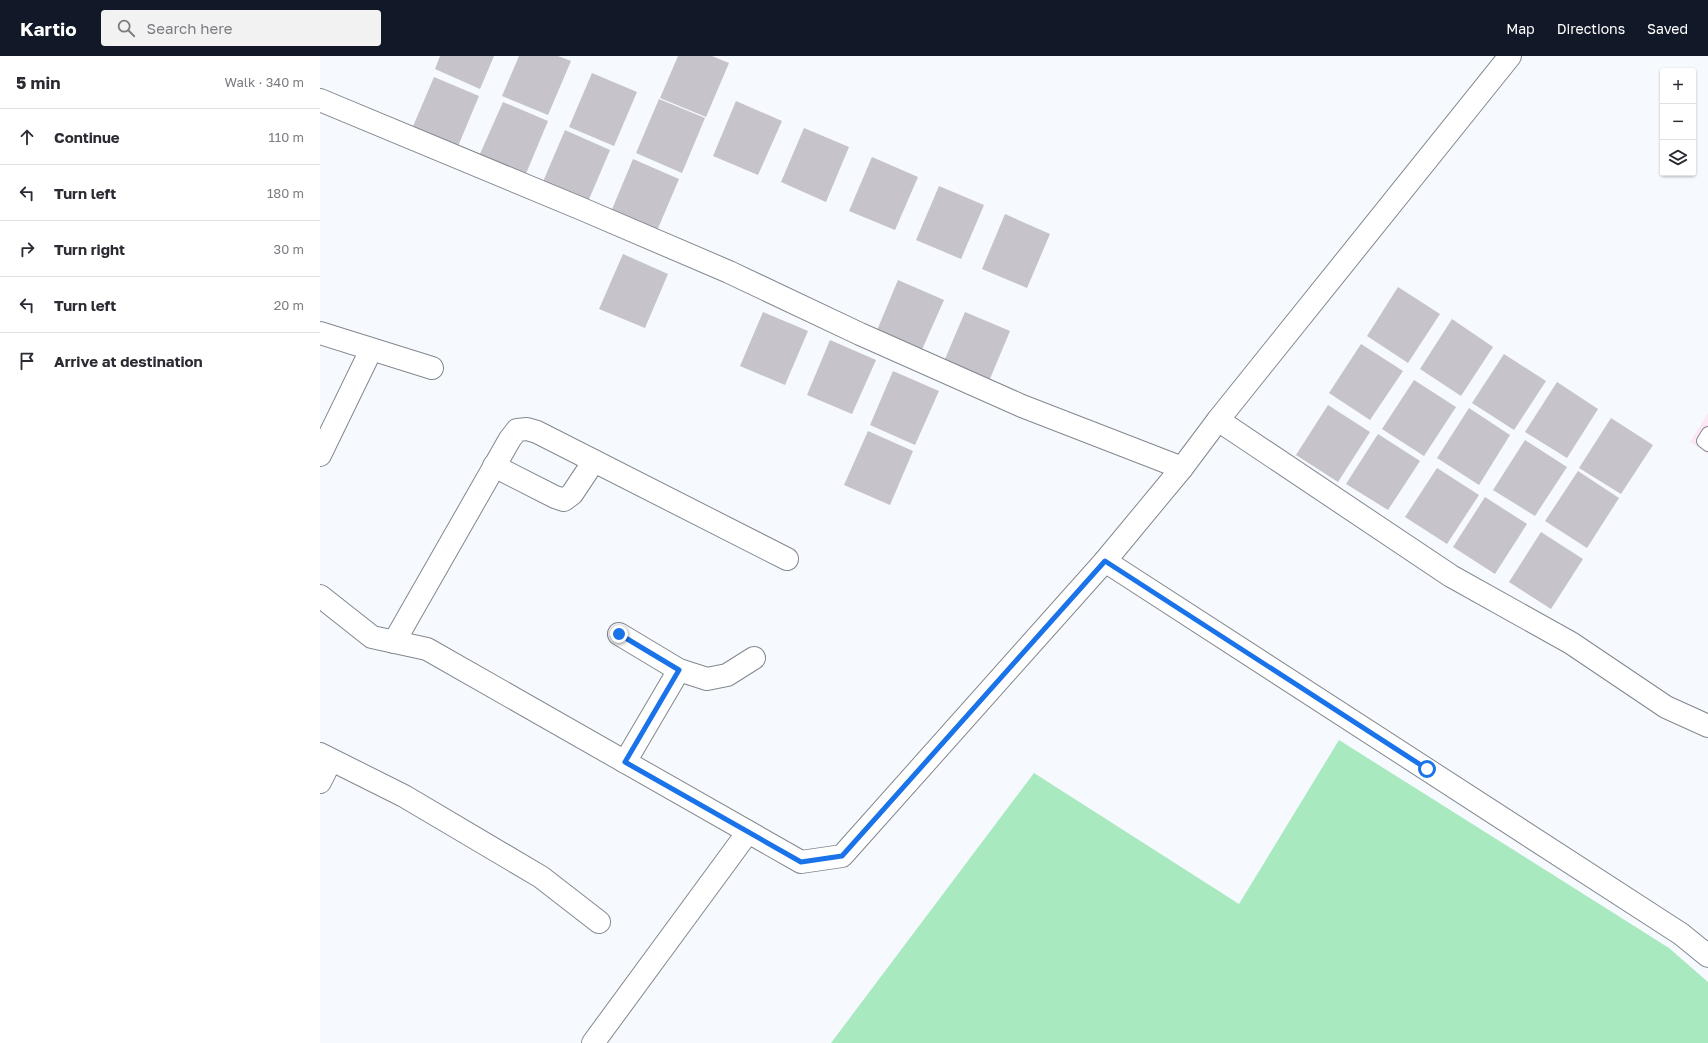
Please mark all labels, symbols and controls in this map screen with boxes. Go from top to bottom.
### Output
search box [101,10,381,46]
text: Kartio [20,17,77,40]
icon: search [115,17,137,39]
text: Search here [147,19,233,37]
text: Map [1506,20,1535,37]
text: Directions [1557,20,1625,37]
text: Saved [1647,20,1688,37]
map controls [1660,68,1696,176]
button: + [1660,68,1696,104]
text: 5 min [16,72,60,93]
text: Walk · 340 m [224,74,304,90]
button: − [1660,104,1696,140]
icon: ahead [16,126,38,148]
text: Continue [54,128,120,146]
text: 110 m [269,129,304,145]
button: layers [1660,140,1696,176]
icon: left [16,182,38,204]
text: Turn left [54,184,116,202]
text: 180 m [267,185,304,201]
icon: right [16,238,38,260]
text: Turn right [54,240,125,258]
text: 30 m [274,241,304,257]
icon: left [16,294,38,316]
text: Turn left [54,296,116,314]
text: 20 m [274,297,304,313]
icon: arrive [16,350,38,372]
text: Arrive at destination [54,352,203,370]
route end [610,625,628,643]
route start [1418,760,1436,778]

